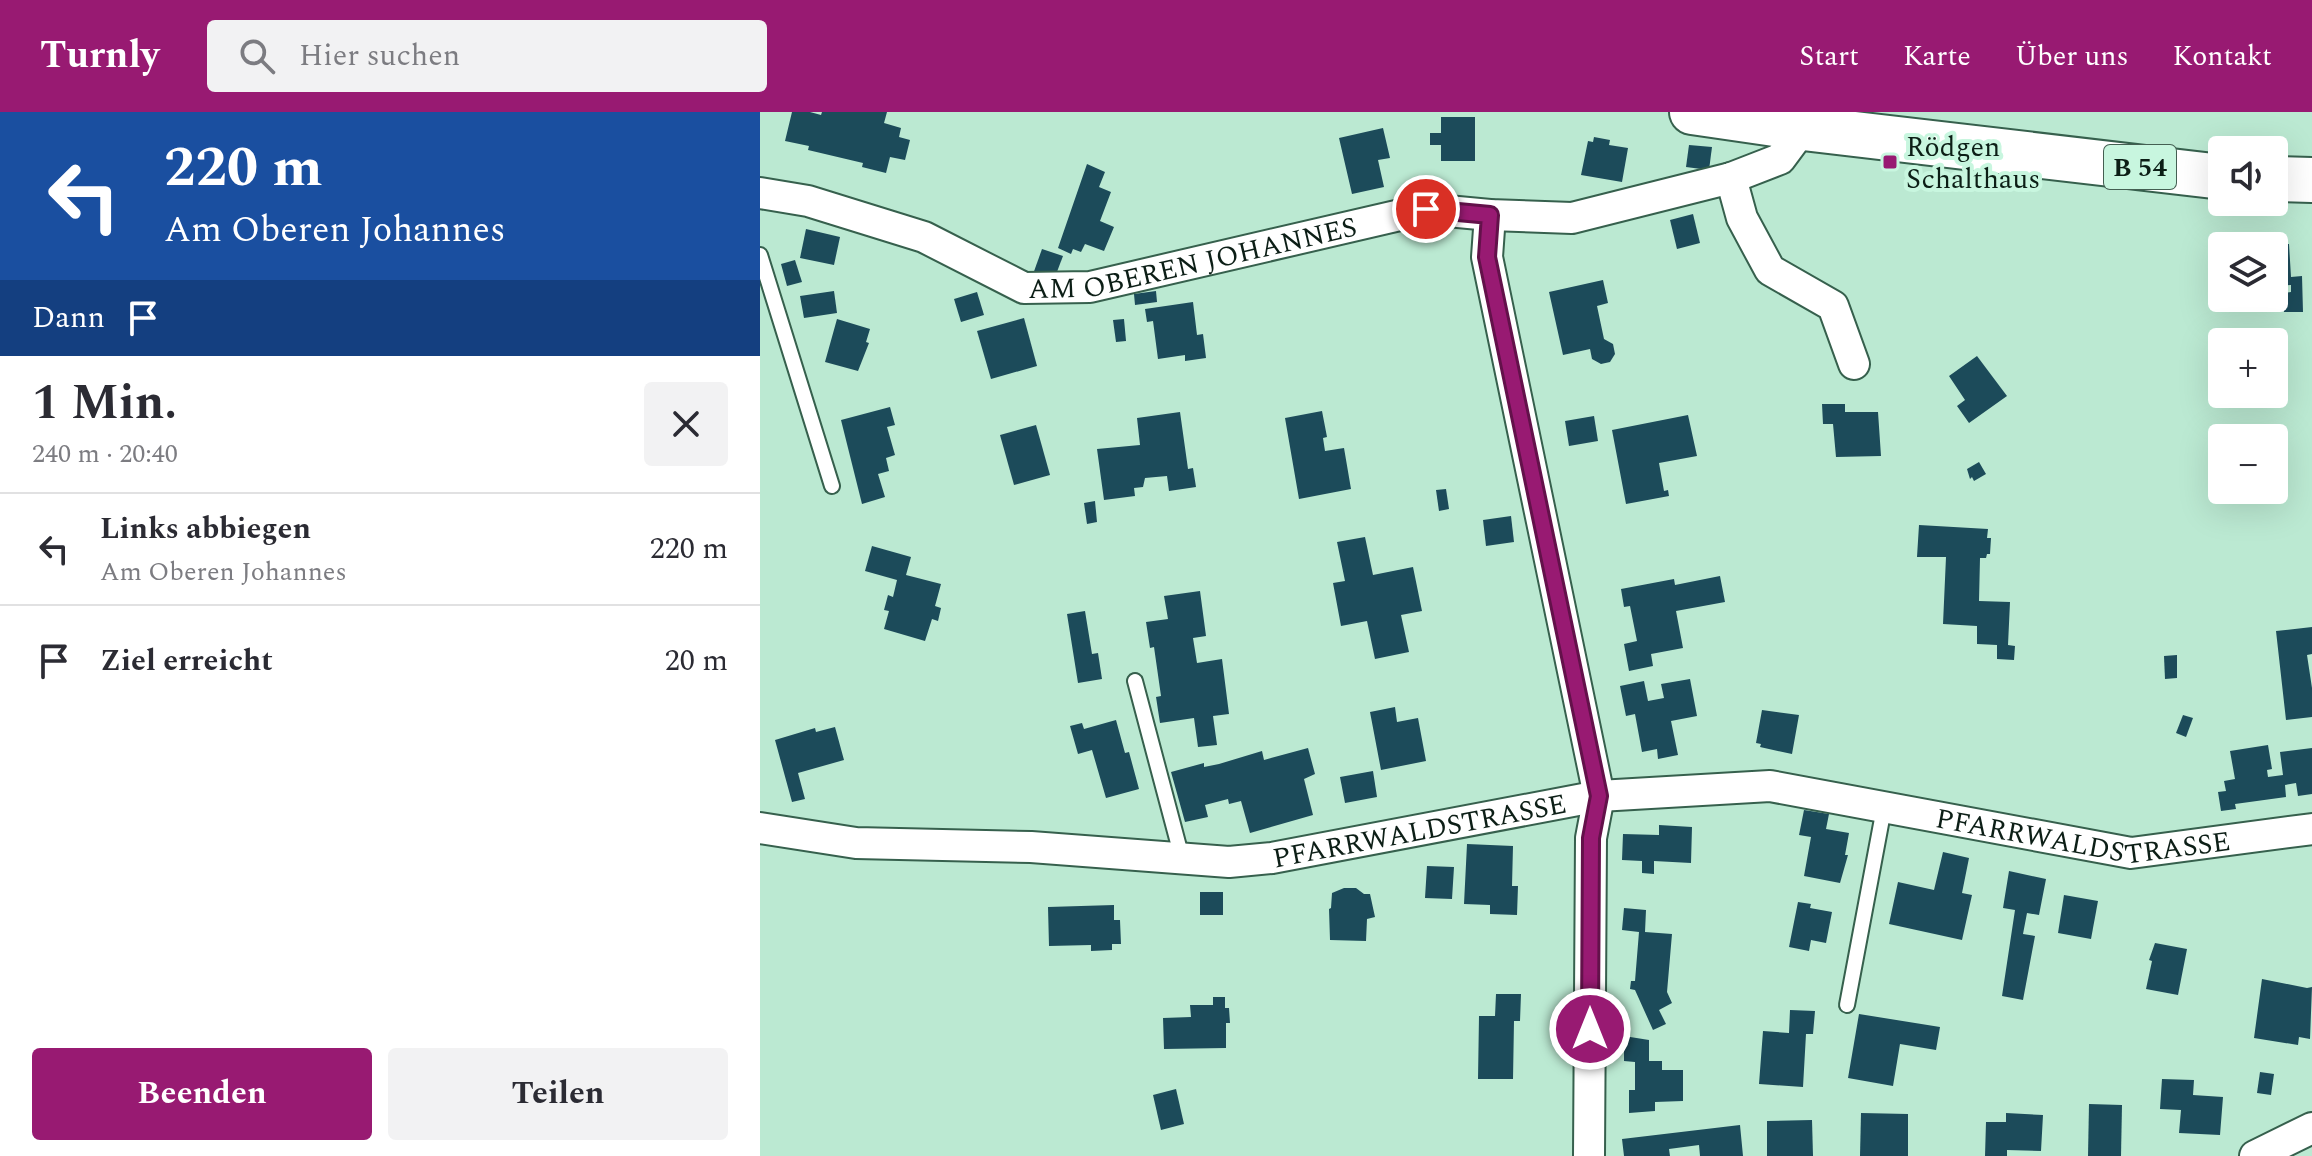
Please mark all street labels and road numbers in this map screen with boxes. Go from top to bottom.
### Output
road number: B 54 [2104,145,2176,189]
street label: AM OBEREN JOHANNES [1028,206,1361,311]
street label: PFARRWALDSTRASSE [1269,783,1570,880]
street label: PFARRWALDSTRASSE [1932,797,2233,877]

